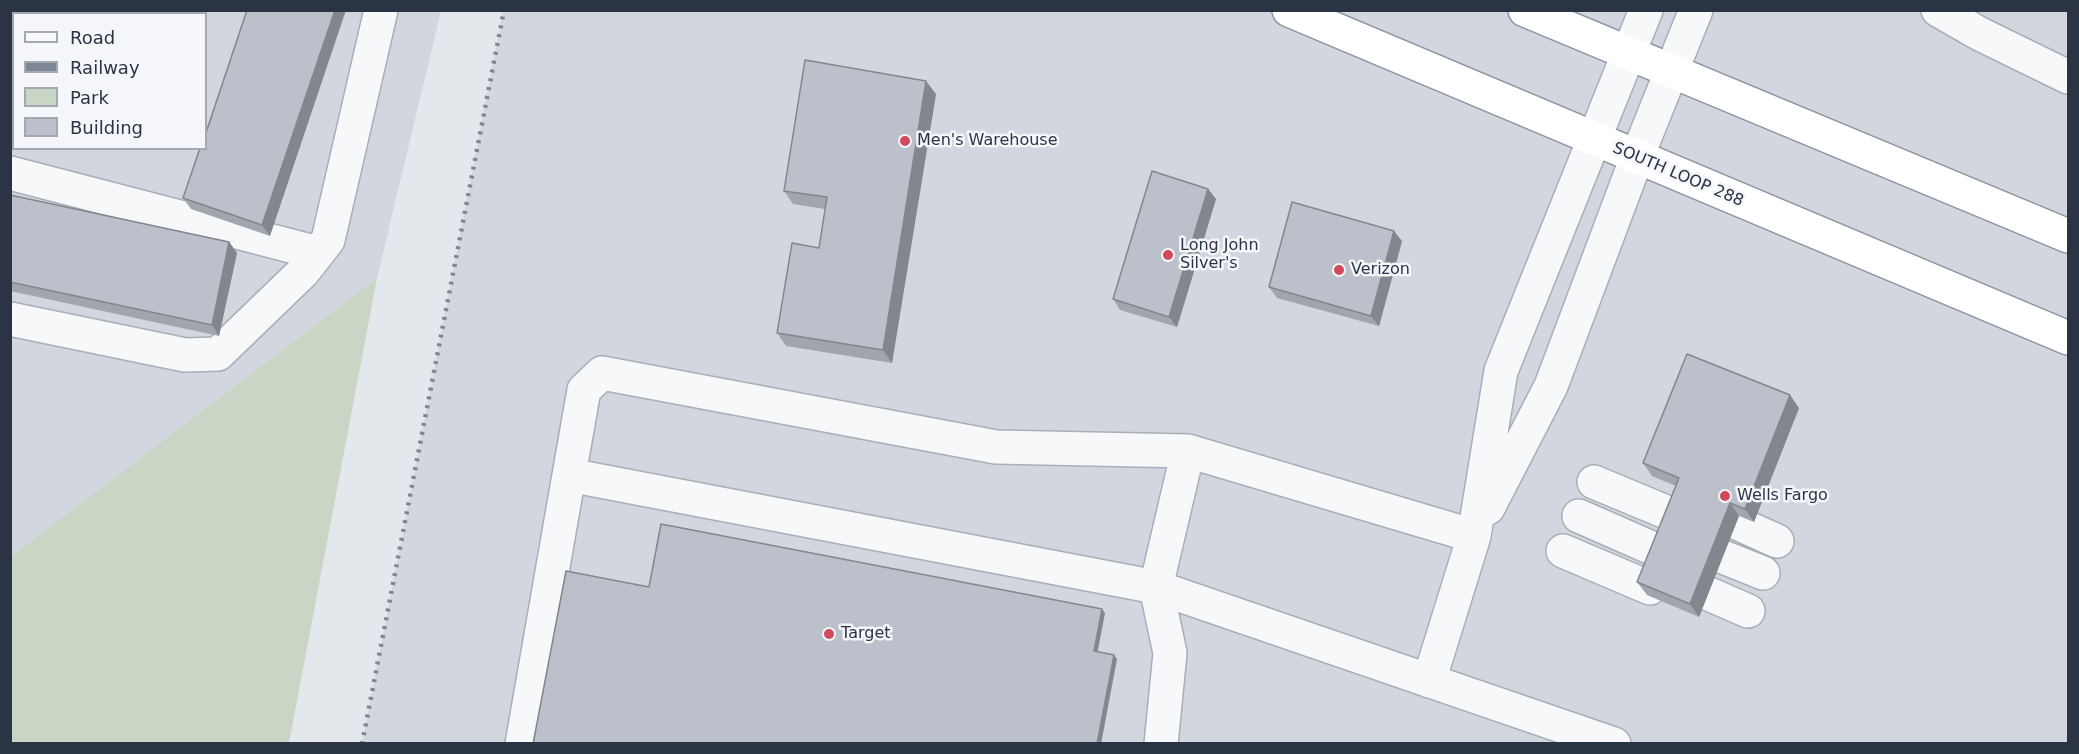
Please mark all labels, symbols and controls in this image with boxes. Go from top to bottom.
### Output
legend [12,12,207,150]
text: Road [70,27,115,48]
text: Railway [70,57,140,78]
text: Park [70,87,109,108]
text: Building [70,117,143,138]
place label: Men's Warehouse [917,131,1058,151]
marker: Men's Warehouse [898,134,912,148]
street label: SOUTH LOOP 288 [1610,139,1746,211]
place label: Long John Silver's [1180,236,1259,274]
marker: Long John Silver's [1161,248,1175,262]
place label: Verizon [1351,260,1410,280]
marker: Verizon [1332,263,1346,277]
place label: Wells Fargo [1737,486,1828,506]
marker: Wells Fargo [1718,489,1732,503]
place label: Target [841,624,890,644]
marker: Target [822,627,836,641]

